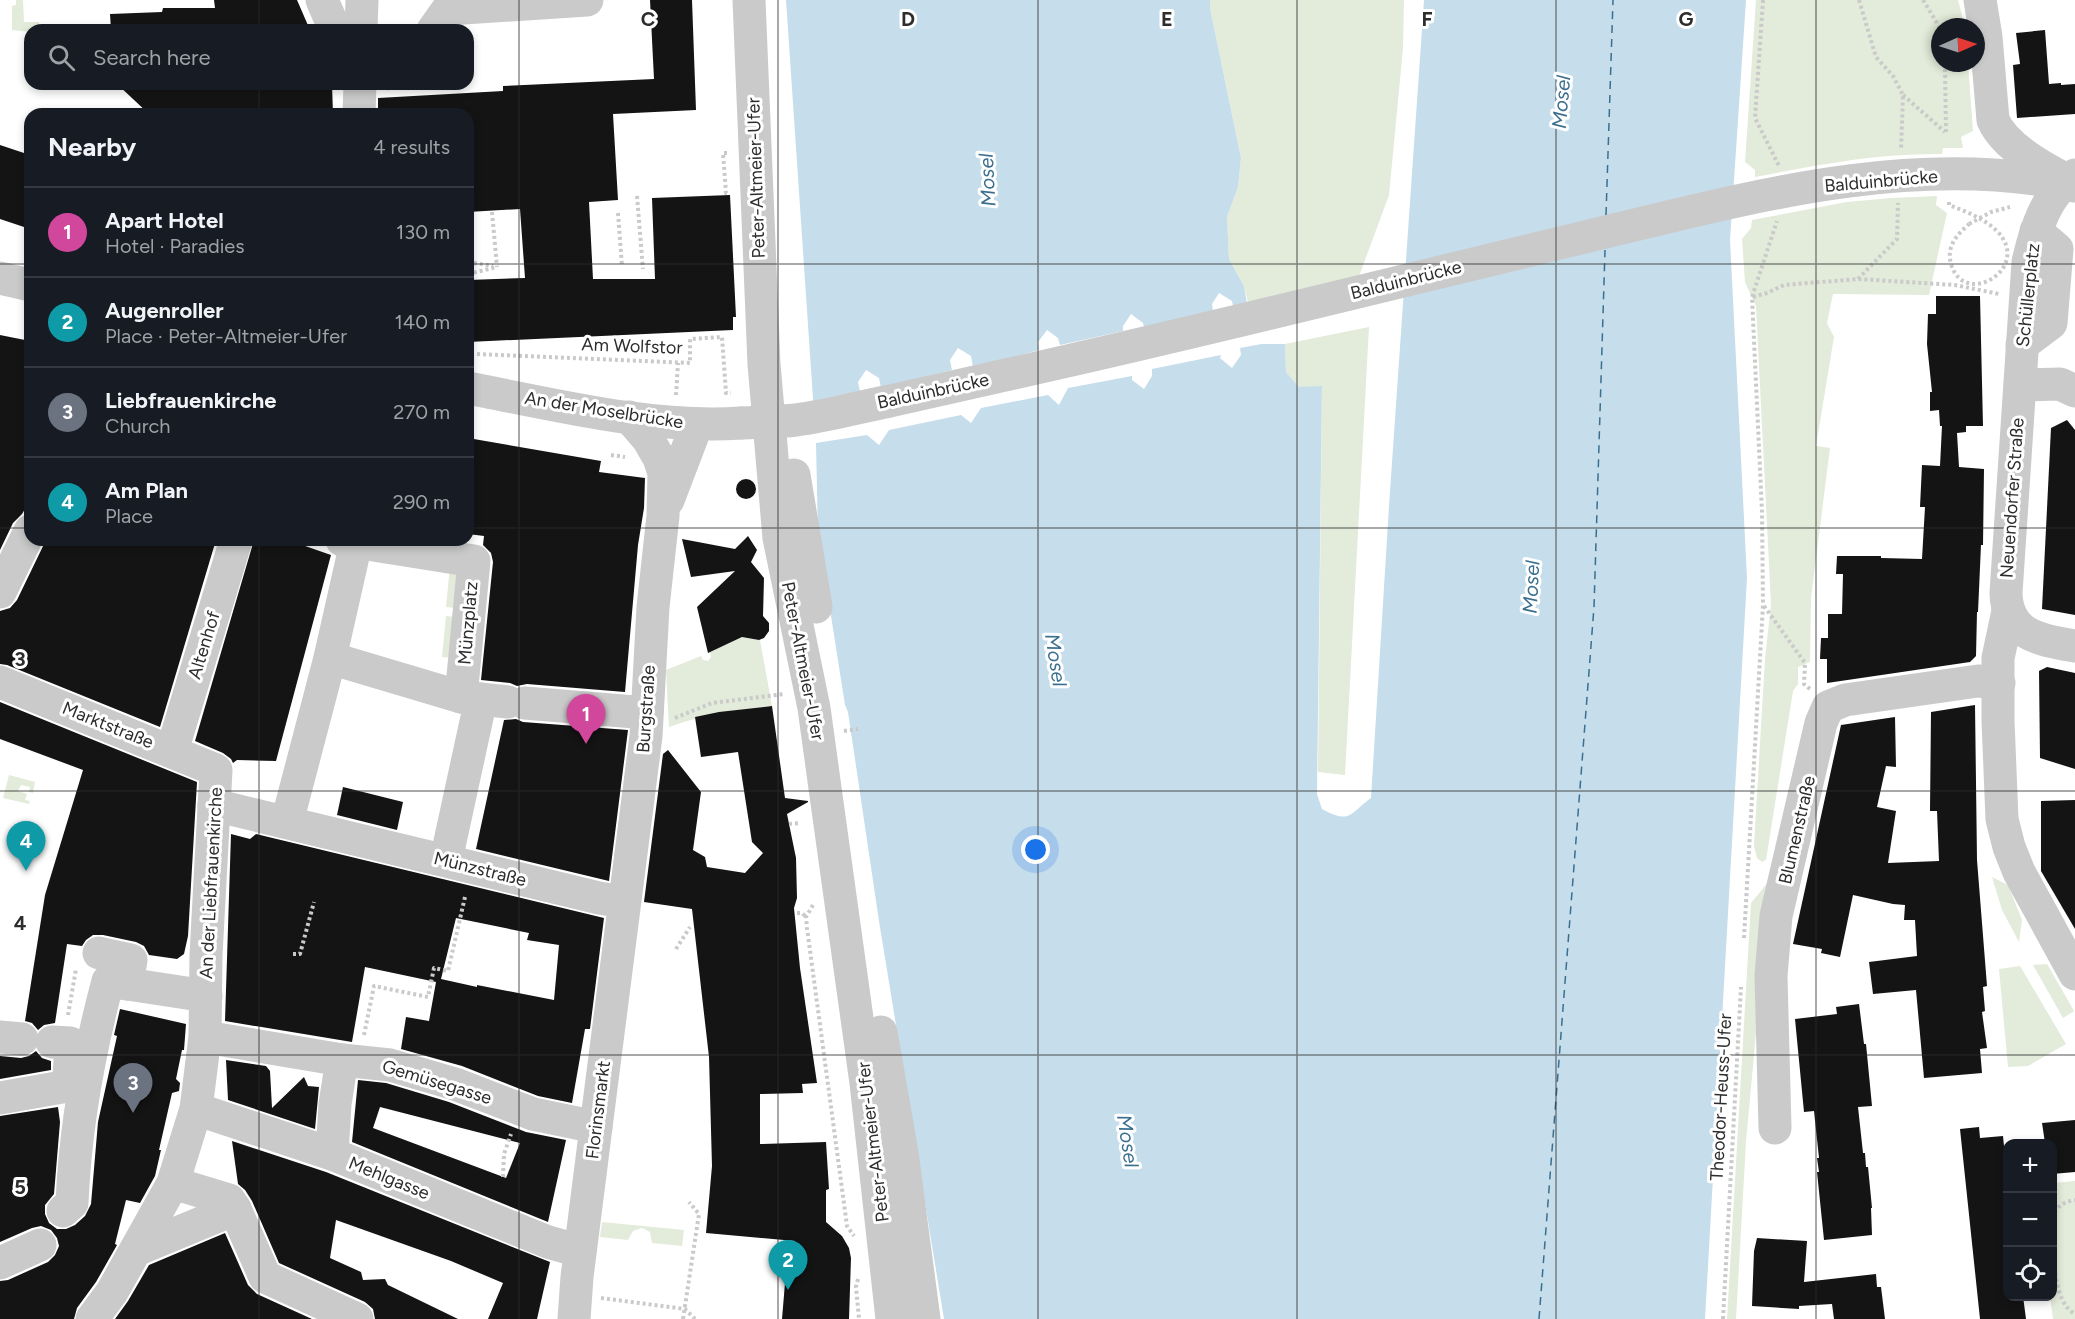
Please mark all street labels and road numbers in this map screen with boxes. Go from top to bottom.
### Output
street label: Peter-Altmeier-Ufer [742,97,770,259]
street label: Balduinbrücke [1823,165,1939,197]
street label: Schüllerplatz [2012,242,2044,348]
street label: Balduinbrücke [1348,256,1464,304]
street label: Am Wolfstor [581,333,683,359]
street label: Balduinbrücke [875,368,991,414]
street label: An der Moselbrücke [523,387,685,433]
street label: Neuendorfer Straße [1995,417,2029,579]
street label: Münzplatz [453,580,483,666]
street label: Peter-Altmeier-Ufer [777,580,829,742]
street label: Altenhof [183,608,225,682]
street label: Burgstraße [632,664,660,754]
street label: Marktstraße [59,697,157,753]
street label: Blumenstraße [1774,773,1820,886]
street label: An der Liebfrauenkirche [195,786,227,979]
street label: Münzstraße [431,847,529,891]
street label: Theodor-Heuss-Ufer [1706,1013,1736,1181]
street label: Gemüsegasse [380,1055,495,1109]
street label: Florinsmarkt [581,1059,615,1160]
street label: Peter-Altmeier-Ufer [852,1061,894,1223]
street label: Mehlgasse [345,1152,433,1204]

